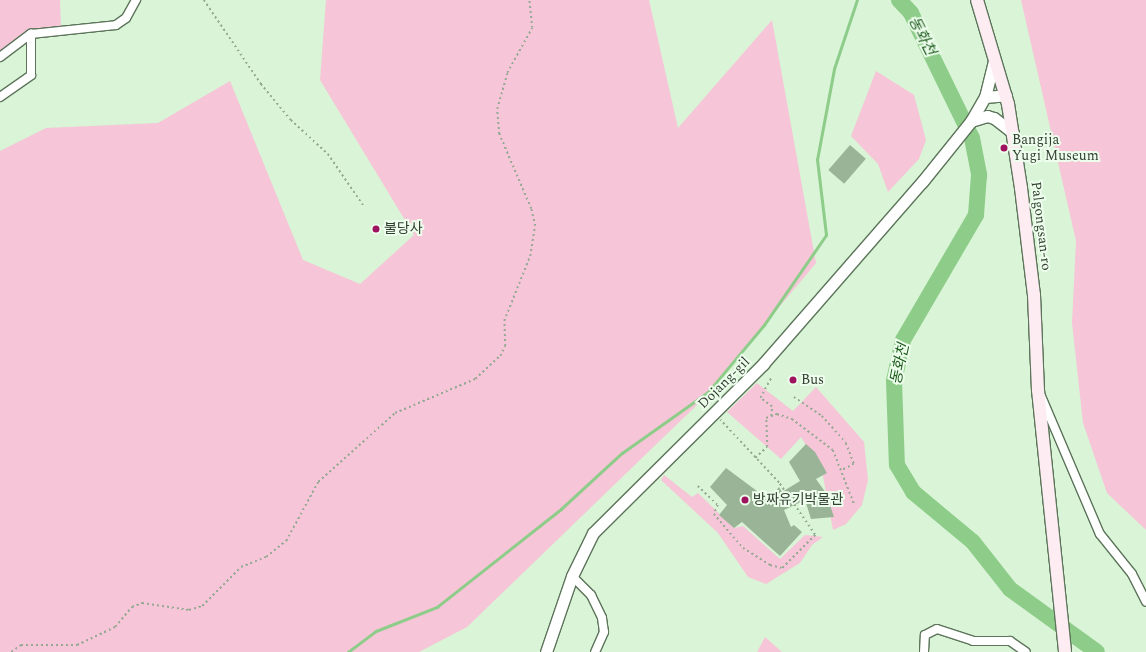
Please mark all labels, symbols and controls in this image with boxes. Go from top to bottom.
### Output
water label: 동화천 [905,13,939,59]
place label: Bangija Yugi Museum [1012,132,1099,164]
marker: Bangija Yugi Museum [999,143,1009,153]
street label: Palgongsan-ro [1027,181,1055,271]
place label: 불당사 [384,221,423,237]
marker: 불당사 [371,224,381,234]
water label: 동화천 [887,342,913,386]
street label: Dojang-gil [695,354,753,412]
place label: Bus [801,372,824,388]
marker: Bus [788,375,798,385]
place label: 방짜유기박물관 [753,492,843,508]
marker: 방짜유기박물관 [740,495,750,505]

